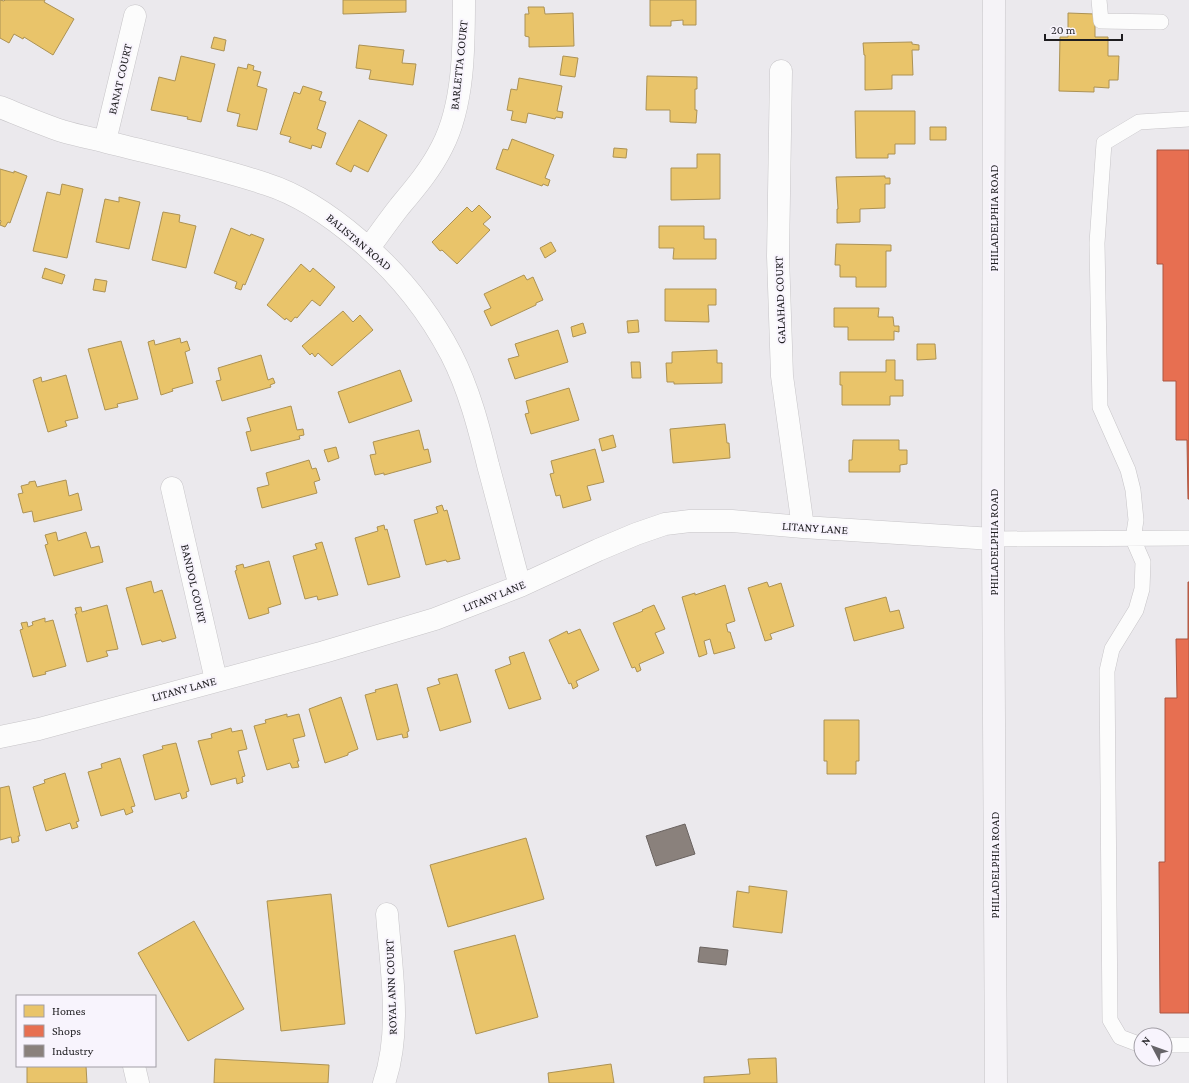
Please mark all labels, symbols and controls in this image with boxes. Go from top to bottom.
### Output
scale bar [1045,16,1122,42]
street label: BARLETTA COURT [447,19,471,110]
text: 20 m [1051,23,1076,37]
street label: BANAT COURT [105,42,135,116]
street label: PHILADELPHIA ROAD [987,165,1001,271]
street label: BALISTAN ROAD [324,211,394,273]
street label: GALAHAD COURT [771,255,789,344]
street label: PHILADELPHIA ROAD [987,489,1001,595]
street label: LITANY LANE [781,519,849,537]
street label: BANDOL COURT [178,543,210,626]
street label: LITANY LANE [461,577,528,615]
street label: LITANY LANE [150,674,218,704]
street label: PHILADELPHIA ROAD [988,812,1002,918]
street label: ROYAL ANN COURT [382,938,400,1035]
legend [16,995,156,1067]
text: Homes [52,1004,86,1018]
text: Shops [52,1024,81,1038]
north arrow [1133,1027,1173,1067]
text: N [1138,1033,1153,1047]
text: Industry [52,1044,94,1058]

